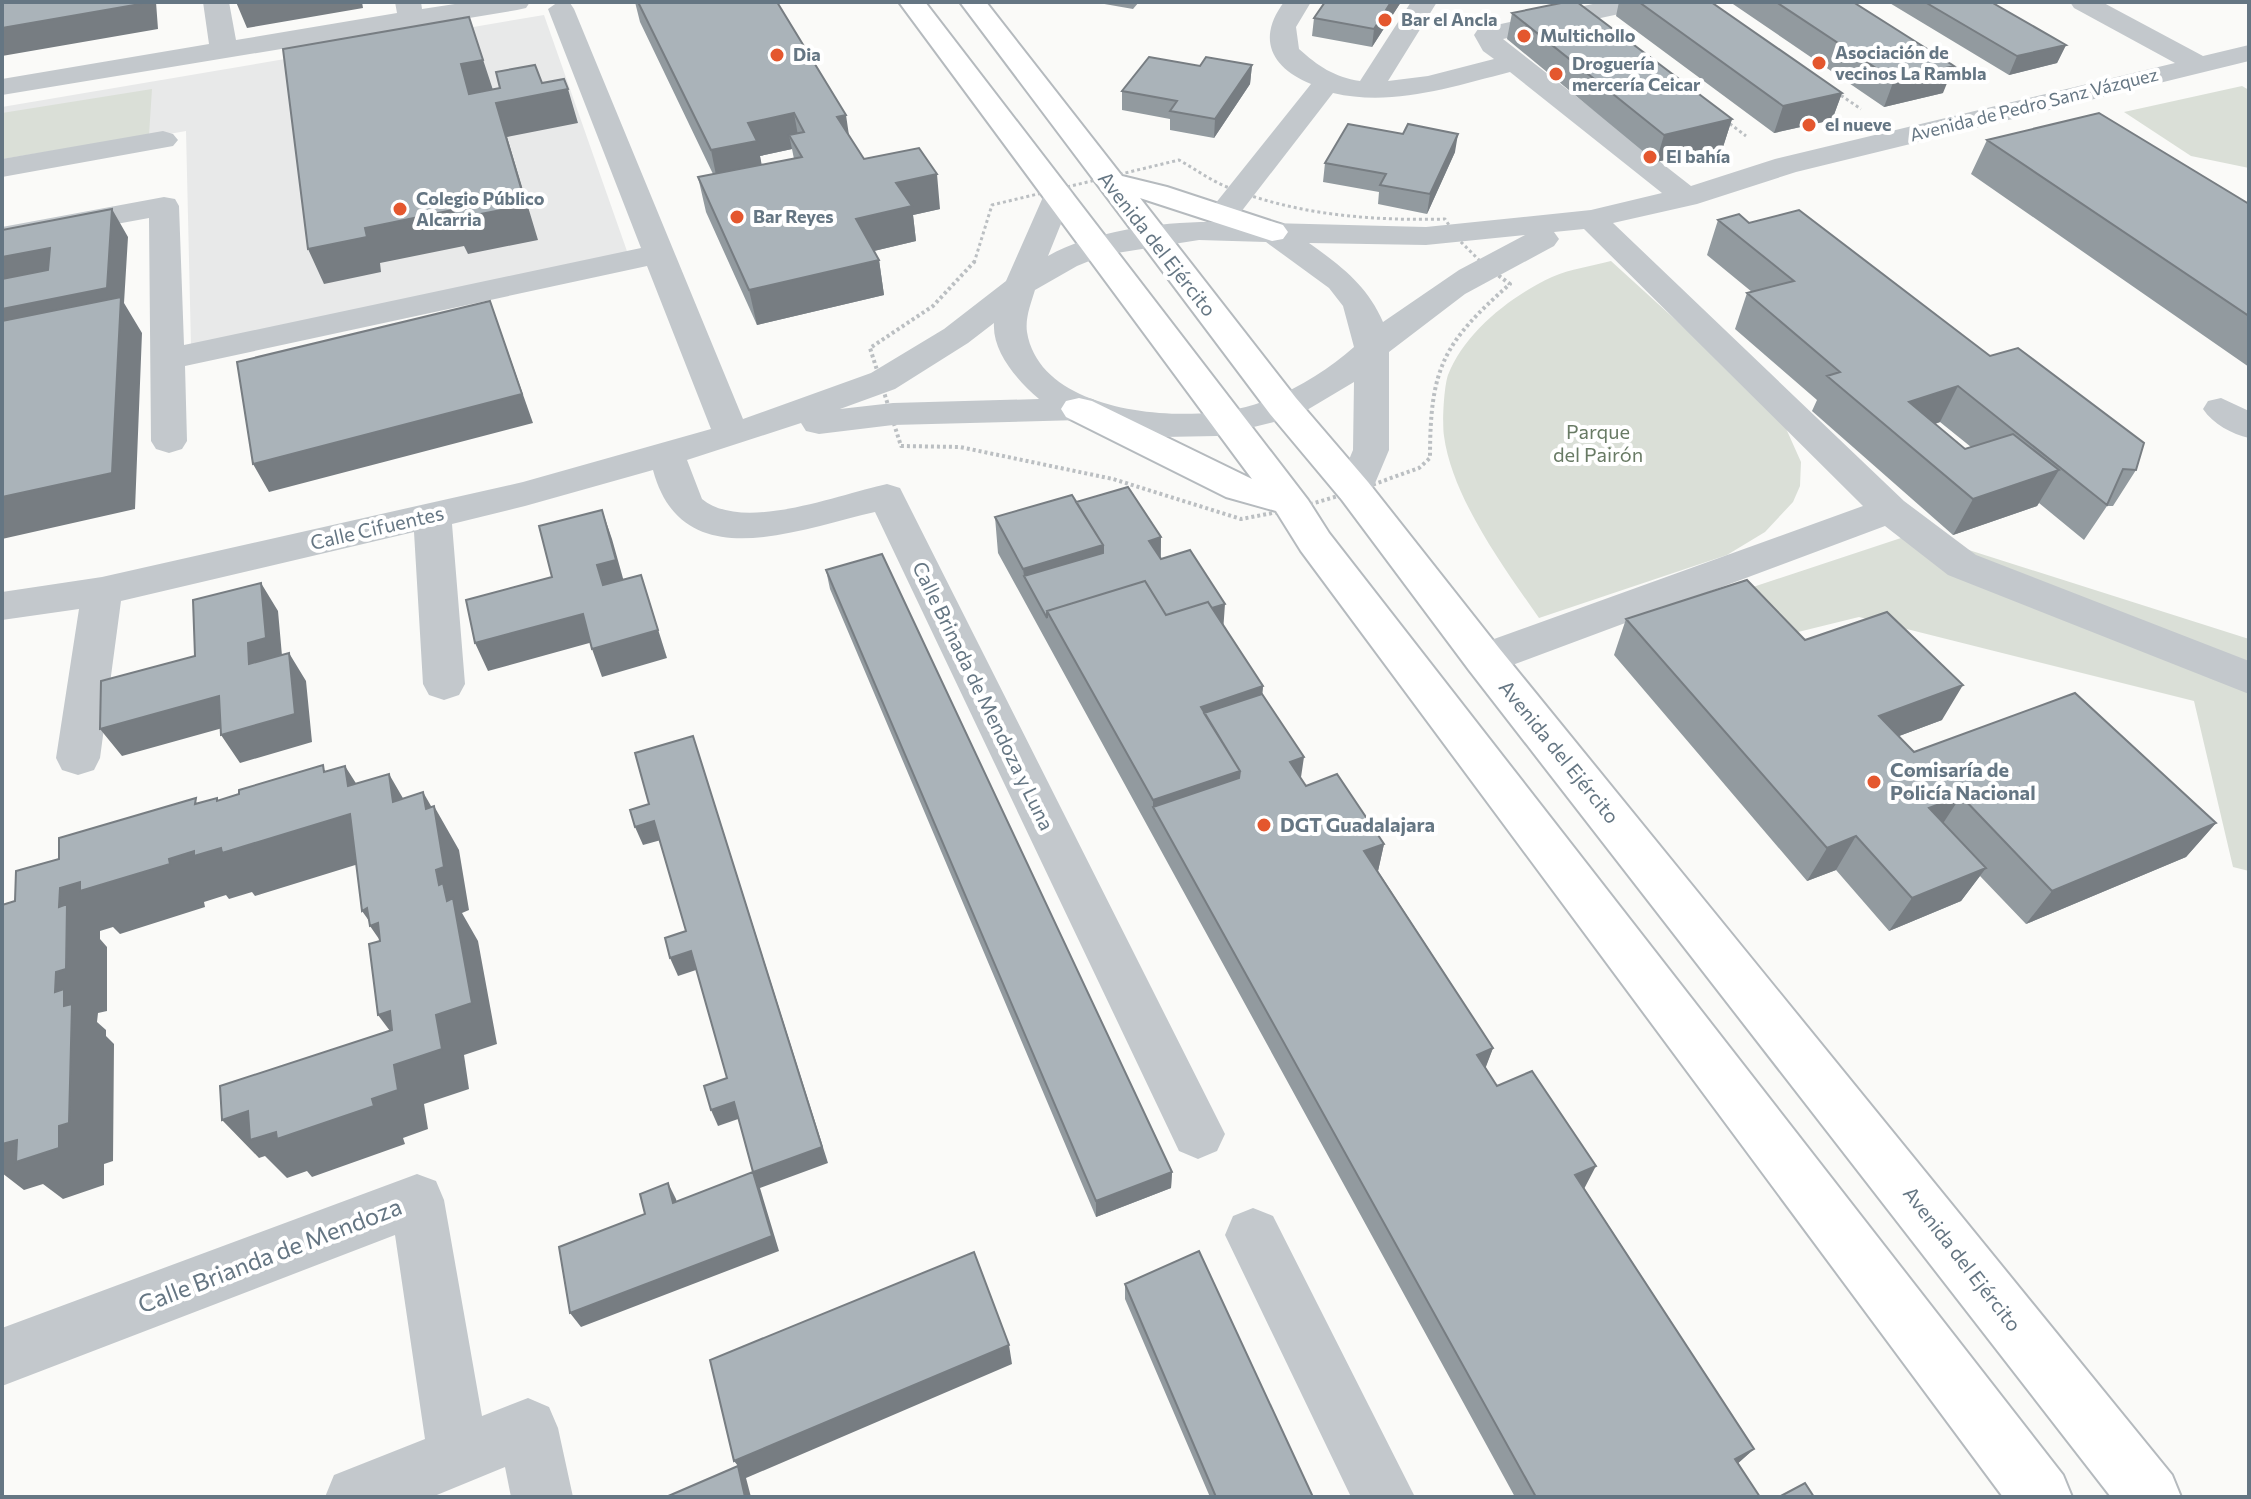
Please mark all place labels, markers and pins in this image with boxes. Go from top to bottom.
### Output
place label: Bar el Ancla [1401,8,1498,30]
marker: Bar el Ancla [1376,11,1394,29]
place label: Multichollo [1540,24,1636,46]
marker: Multichollo [1515,27,1533,45]
place label: Asociación de vecinos La Rambla [1835,41,1986,84]
place label: Dia [793,43,821,65]
marker: Dia [768,46,786,64]
place label: Droguería mercería Ceicar [1572,52,1701,95]
marker: Asociación de vecinos La Rambla [1810,54,1828,72]
marker: Droguería mercería Ceicar [1547,65,1565,83]
place label: el nueve [1825,113,1892,135]
marker: el nueve [1800,116,1818,134]
place label: El bahía [1666,145,1730,167]
marker: El bahía [1641,148,1659,166]
place label: Colegio Público Alcarria [416,187,545,230]
marker: Colegio Público Alcarria [391,200,409,218]
place label: Bar Reyes [753,205,834,227]
marker: Bar Reyes [728,208,746,226]
place label: Comisaría de Policía Nacional [1890,757,2036,804]
marker: Comisaría de Policía Nacional [1865,773,1883,791]
place label: DGT Guadalajara [1280,812,1435,836]
marker: DGT Guadalajara [1255,816,1273,834]

